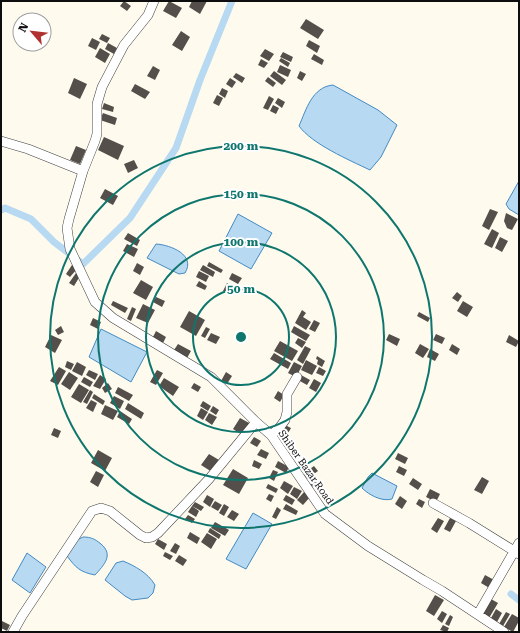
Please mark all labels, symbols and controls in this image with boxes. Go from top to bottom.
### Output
north arrow [12,12,52,52]
text: N [16,20,32,34]
text: 200 m [224,139,259,153]
text: 150 m [224,187,259,201]
text: 100 m [224,235,259,249]
text: 50 m [227,282,255,296]
centre of rings [234,330,248,344]
street label: Shiber Bazar Road [276,428,336,507]

